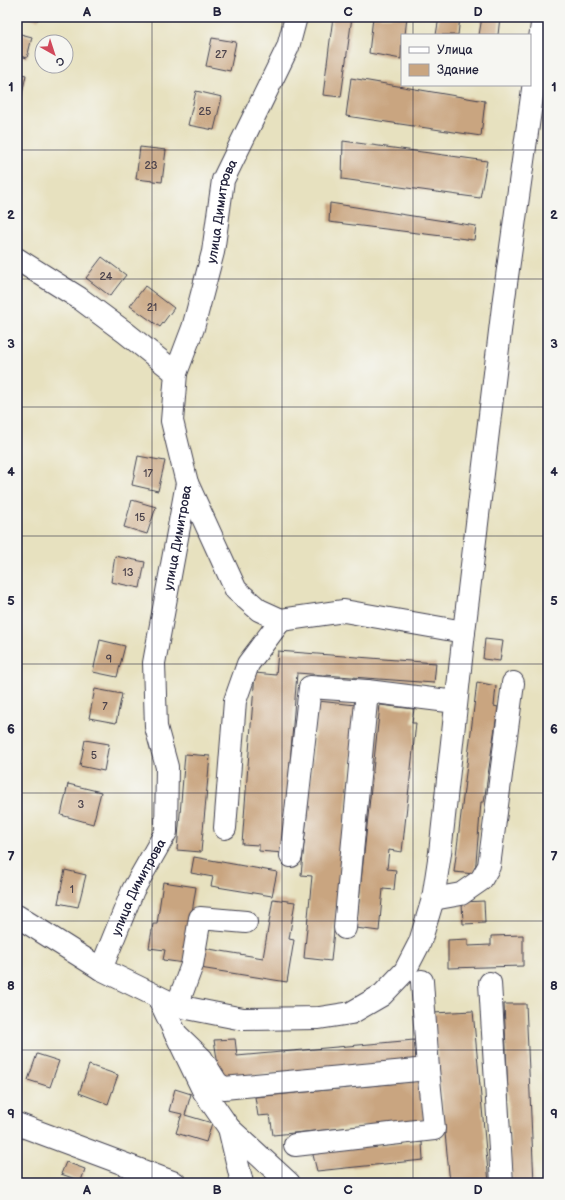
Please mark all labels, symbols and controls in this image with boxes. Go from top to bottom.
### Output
text: A [82,4,91,20]
text: B [212,4,222,20]
text: C [343,4,353,20]
text: D [473,4,483,20]
north arrow [34,34,74,74]
legend [401,34,531,86]
text: Улица [437,43,473,58]
house number: 27 [215,48,228,61]
text: С [53,54,67,69]
text: Здание [437,63,479,78]
text: 1 [8,79,14,95]
text: 1 [551,79,557,95]
house number: 25 [199,105,211,118]
street label: улица Димитрова [203,156,241,265]
house number: 23 [144,159,158,172]
text: 2 [7,207,15,223]
text: 2 [550,207,558,223]
house number: 24 [99,270,113,283]
house number: 21 [147,301,157,314]
text: 3 [7,336,15,352]
text: 3 [550,336,558,352]
text: 4 [7,464,15,480]
text: 4 [550,464,558,480]
house number: 17 [143,467,153,480]
street label: улица Димитрова [161,484,196,592]
house number: 15 [135,511,145,524]
house number: 13 [122,566,134,579]
text: 5 [7,593,15,609]
text: 5 [550,593,558,609]
house number: 9 [106,653,112,666]
house number: 7 [102,700,108,713]
text: 6 [7,721,15,737]
text: 6 [550,721,558,737]
house number: 5 [91,749,97,762]
house number: 3 [78,798,85,811]
street label: улица Димитрова [108,836,170,938]
text: 7 [7,849,15,865]
text: 7 [550,849,558,865]
house number: 1 [70,883,74,896]
text: 8 [7,978,15,994]
text: 8 [550,978,558,994]
text: 9 [7,1106,15,1122]
text: 9 [550,1106,558,1122]
text: A [82,1182,91,1198]
text: B [212,1182,222,1198]
text: C [343,1182,353,1198]
text: D [473,1182,483,1198]

